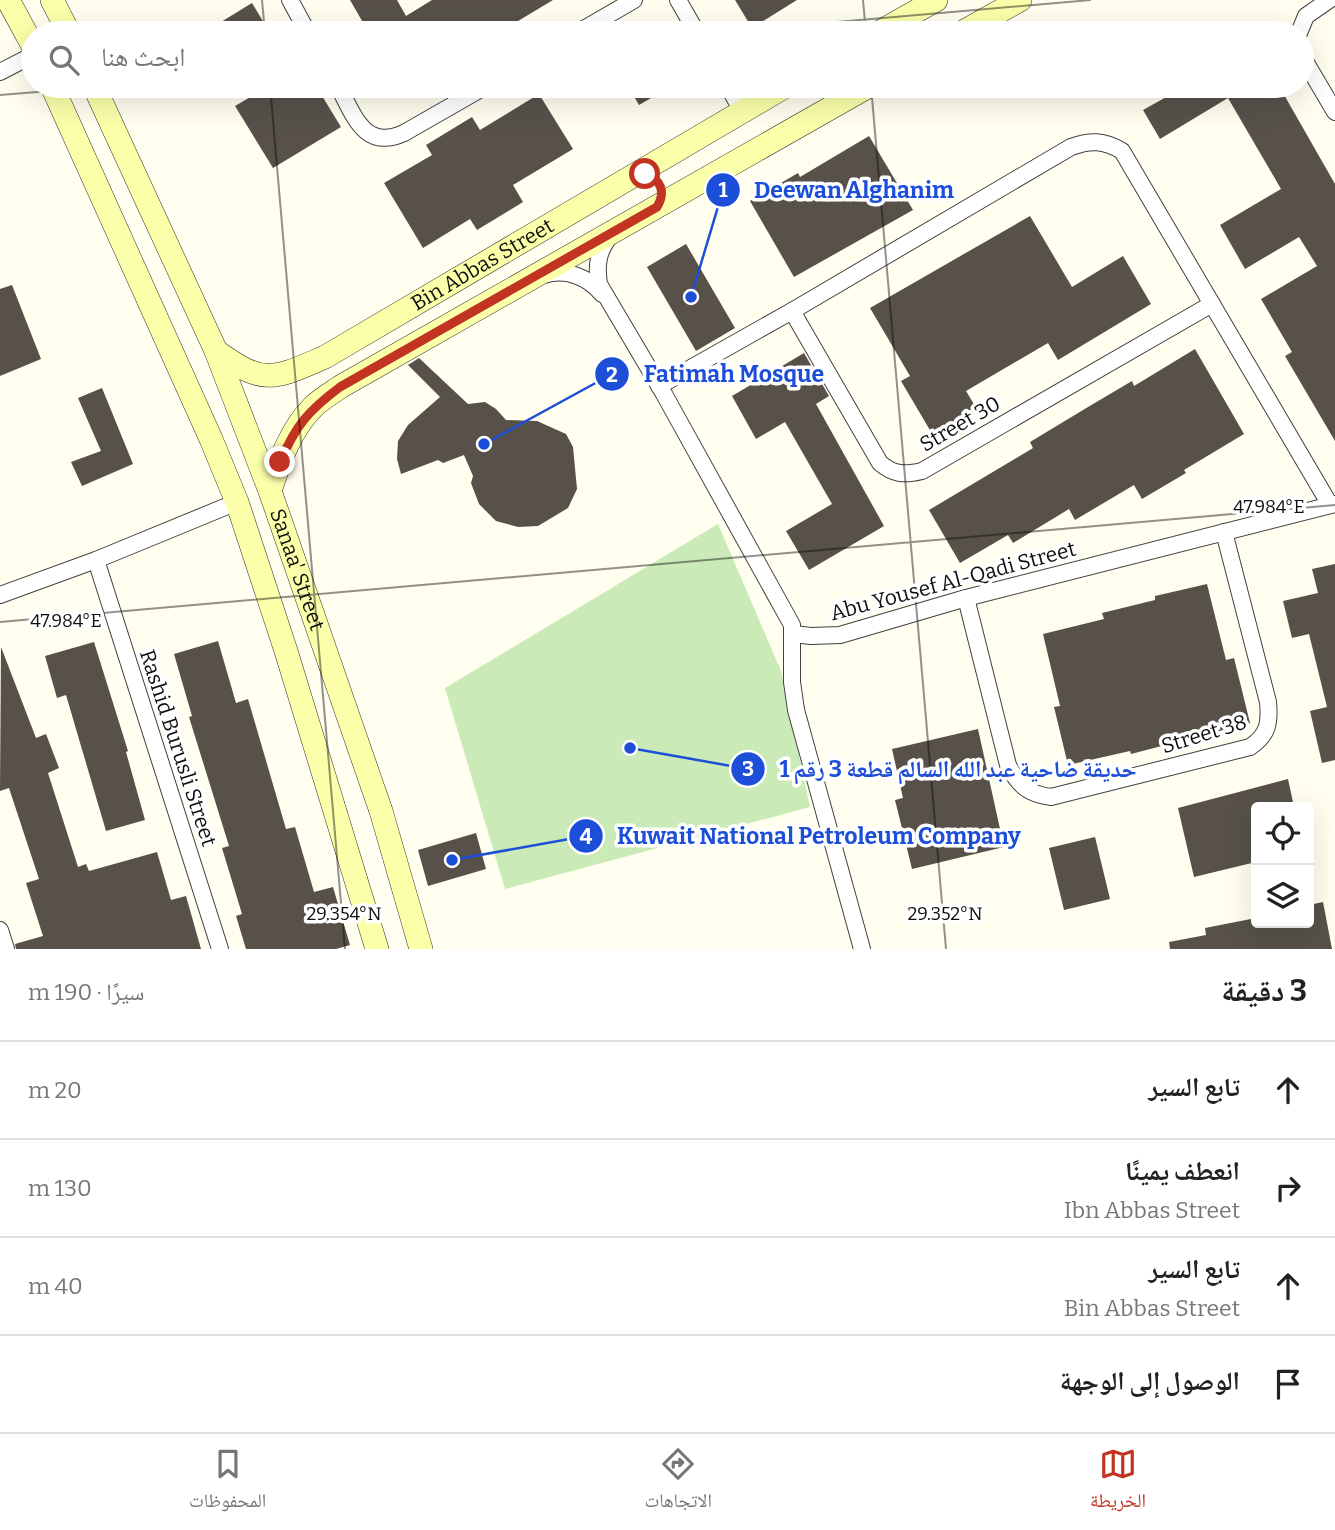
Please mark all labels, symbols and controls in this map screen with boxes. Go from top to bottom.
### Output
search box [21,21,1314,98]
icon: search [45,41,83,79]
text: ابحث هنا [101,42,185,73]
route start [629,158,660,189]
callout: Deewan Alghanim [705,168,968,212]
text: Deewan Alghanim [754,176,954,204]
text: 1 [718,177,728,203]
street label: Bin Abbas Street [406,212,559,317]
callout: Fatimah Mosque [595,352,838,396]
text: Fatimah Mosque [644,360,824,388]
text: 2 [606,362,618,388]
street label: Street 30 [915,391,1005,457]
route end [264,446,295,477]
text: 47.984°E [1233,496,1305,518]
street label: Sanaa' Street [264,505,331,634]
street label: Abu Yousef Al-Qadi Street [827,536,1079,626]
text: 47.984°E [30,610,102,632]
street label: Rashid Burusli Street [134,646,222,850]
street label: Street 38 [1158,709,1250,759]
callout: حديقة ضاحية عبد الله السالم قطعة 3 رقم 1 [730,747,1151,791]
text: حديقة ضاحية عبد الله السالم قطعة 3 رقم 1 [779,755,1137,785]
text: 3 [742,756,754,782]
map controls [1251,802,1314,928]
button: locate [1251,802,1314,865]
callout: Kuwait National Petroleum Company [568,814,1035,858]
text: Kuwait National Petroleum Company [617,822,1021,850]
text: 4 [580,824,593,850]
button: layers [1251,865,1314,928]
text: 29.354°N [306,903,382,925]
text: 29.352°N [908,903,982,925]
text: 3 دقيقة [1221,973,1307,1009]
text: سيرًا · 190 m [28,978,144,1006]
icon: ahead [1269,1071,1307,1109]
text: تابع السير [1149,1072,1240,1103]
text: 20 m [28,1076,82,1104]
text: انعطف يمينًا [1125,1156,1240,1187]
icon: right [1269,1169,1307,1207]
text: 130 m [28,1174,92,1202]
text: Ibn Abbas Street [1064,1196,1240,1224]
text: تابع السير [1149,1254,1240,1285]
icon: ahead [1269,1267,1307,1305]
text: 40 m [28,1272,83,1300]
text: Bin Abbas Street [1064,1294,1240,1322]
icon: arrive [1269,1365,1307,1403]
text: الوصول إلى الوجهة [1060,1366,1240,1397]
tab: المحفوظات [189,1445,266,1519]
tab: الاتجاهات [644,1445,712,1519]
tab: الخريطة [1090,1445,1146,1519]

